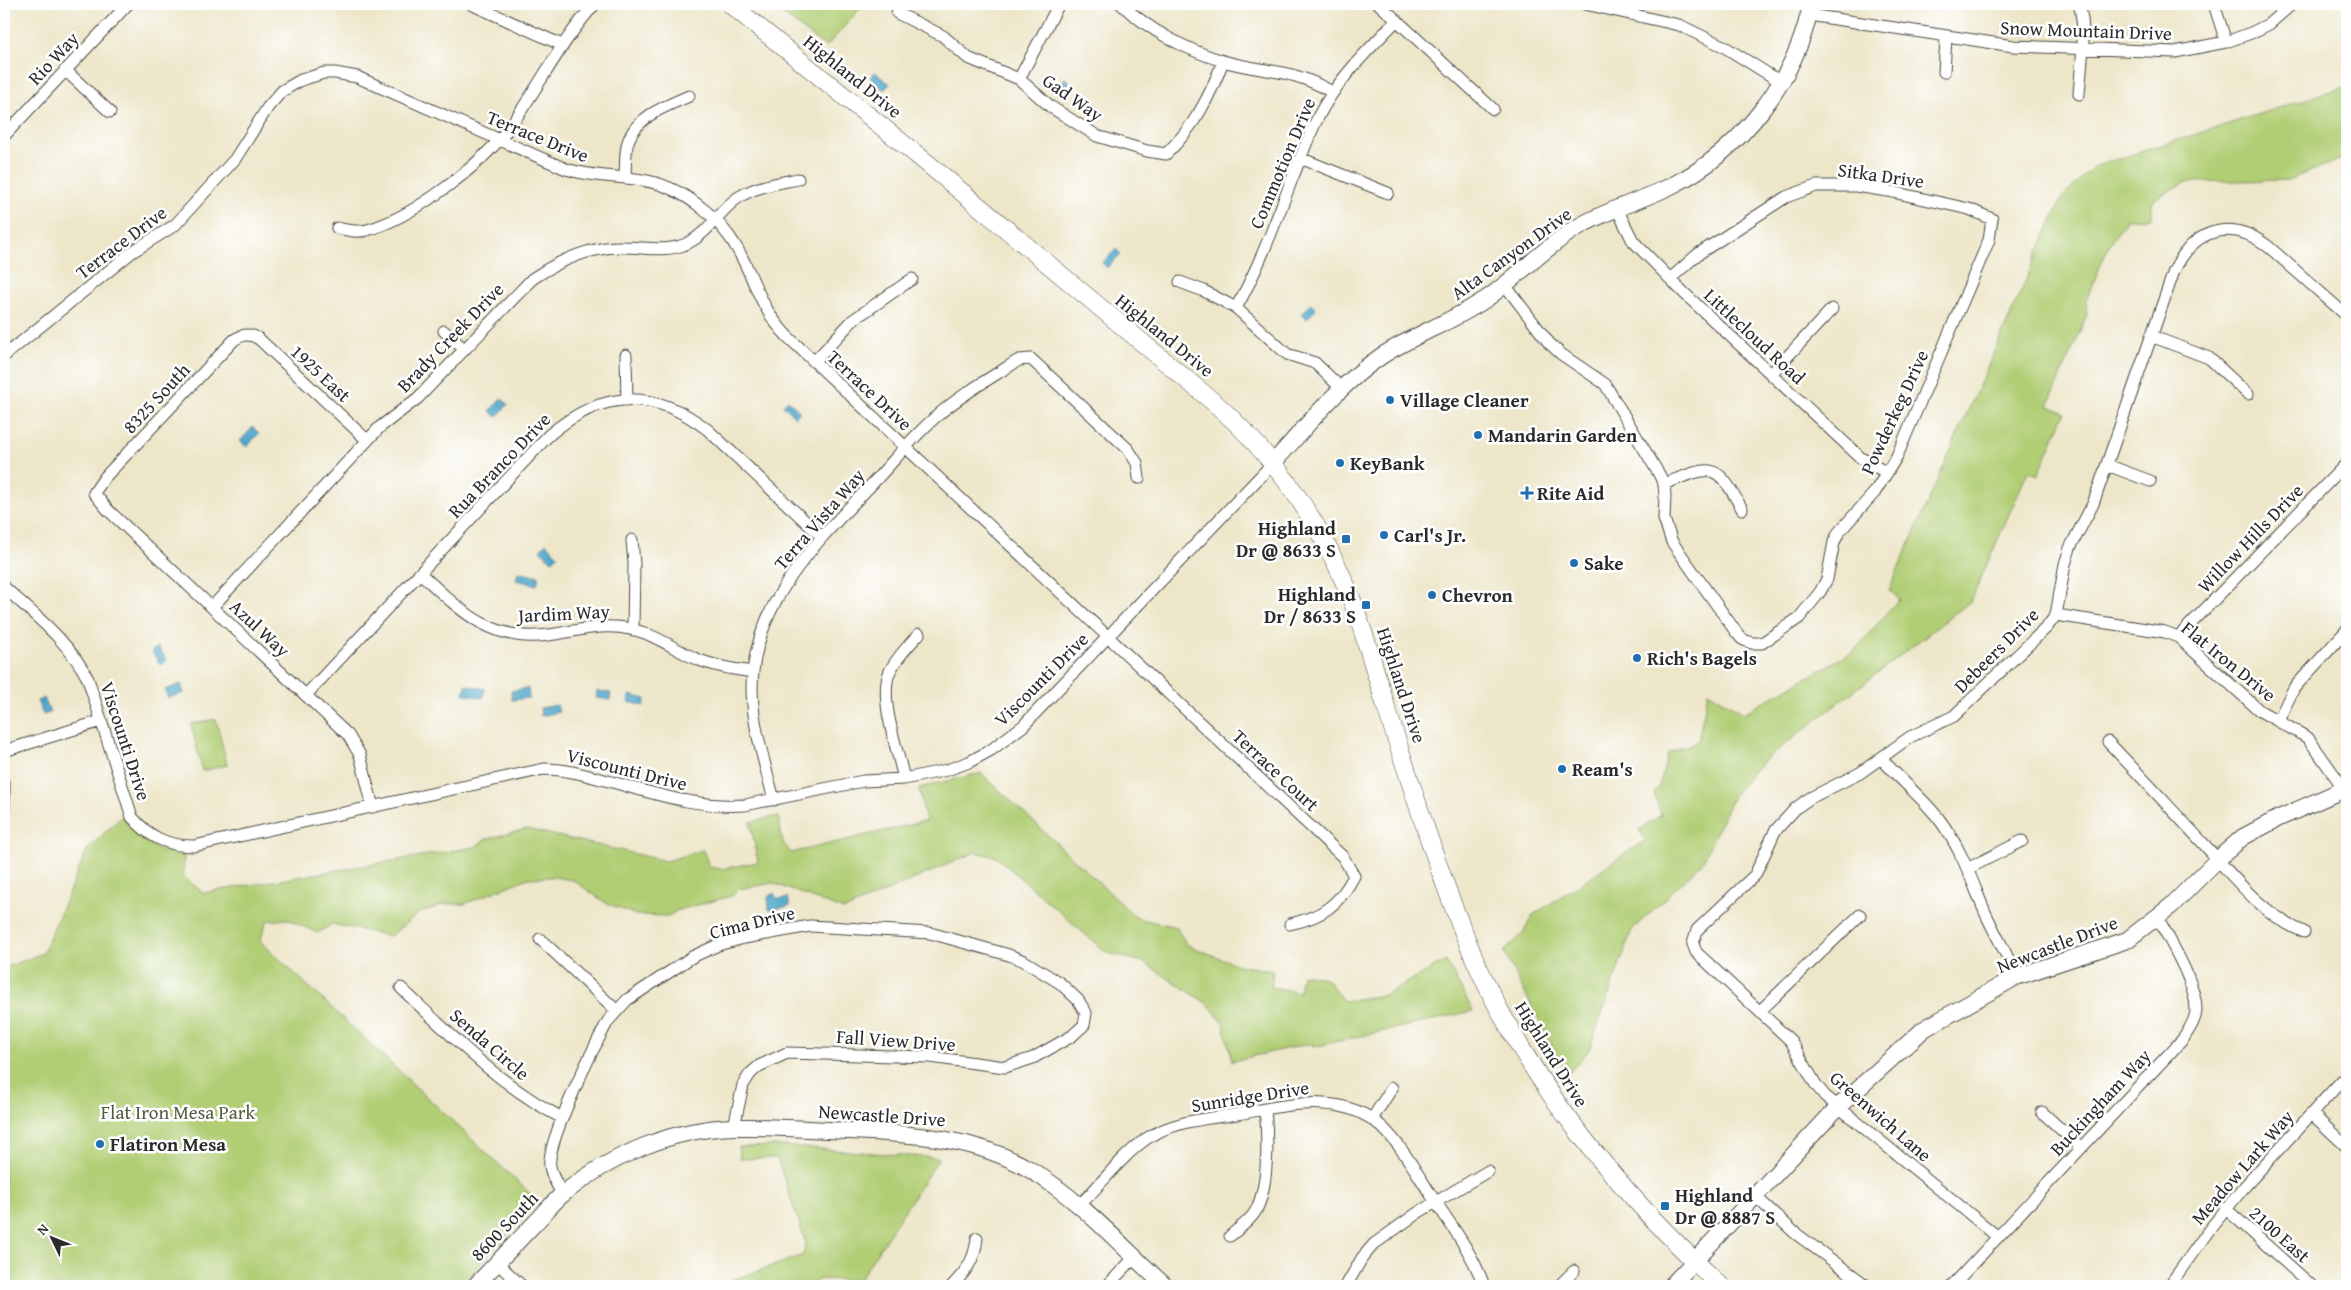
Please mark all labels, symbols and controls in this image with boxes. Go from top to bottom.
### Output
street label: Snow Mountain Drive [2000,13,2172,47]
street label: Rio Way [21,25,85,91]
street label: Highland Drive [798,27,909,125]
street label: Gad Way [1037,66,1109,128]
street label: Commotion Drive [1242,93,1322,233]
street label: Terrace Drive [483,103,593,169]
street label: Sitka Drive [1836,155,1926,195]
street label: Terrace Drive [70,198,172,286]
street label: Alta Canyon Drive [1445,200,1577,306]
street label: Brady Creek Drive [390,276,510,398]
street label: Littlecloud Road [1698,282,1813,391]
street label: Highland Drive [1110,286,1221,384]
street label: 1925 East [285,338,358,409]
street label: Terrace Drive [821,343,919,437]
street label: Powderkeg Drive [1853,345,1935,479]
street label: 8325 South [116,356,196,440]
place label: Village Cleaner [1400,386,1529,414]
marker: Village Cleaner [1384,394,1396,406]
street label: Rua Branco Drive [441,406,557,524]
place label: Mandarin Garden [1488,421,1638,449]
marker: Mandarin Garden [1472,429,1484,441]
place label: KeyBank [1350,449,1425,477]
marker: KeyBank [1334,457,1346,469]
street label: Terra Vista Way [767,462,871,576]
street label: Willow Hills Drive [2191,477,2310,599]
place label: Rite Aid [1537,479,1604,507]
marker: Rite Aid [1521,487,1533,499]
place label: Highland Dr @ 8633 S [1236,514,1336,564]
place label: Carl's Jr. [1394,521,1466,549]
marker: Carl's Jr. [1378,529,1390,541]
marker: Highland Dr @ 8633 S [1340,533,1352,545]
place label: Sake [1584,549,1623,577]
marker: Sake [1568,557,1580,569]
place label: Highland Dr / 8633 S [1264,580,1356,630]
place label: Chevron [1442,581,1514,609]
marker: Chevron [1426,589,1438,601]
street label: Azul Way [224,593,297,664]
street label: Jardim Way [516,597,611,629]
marker: Highland Dr / 8633 S [1360,599,1372,611]
street label: Debeers Drive [1947,601,2045,699]
street label: Flat Iron Drive [2175,614,2283,708]
street label: Highland Drive [1370,624,1434,746]
street label: Viscounti Drive [988,625,1095,732]
place label: Rich's Bagels [1647,644,1757,672]
marker: Rich's Bagels [1631,652,1643,664]
street label: Viscounti Drive [94,678,158,804]
street label: Terrace Court [1226,722,1326,818]
street label: Viscounti Drive [564,741,690,798]
place label: Ream's [1572,755,1633,783]
marker: Ream's [1556,763,1568,775]
street label: Cima Drive [706,898,798,946]
street label: Newcastle Drive [1992,908,2122,980]
street label: Highland Drive [1508,996,1596,1112]
street label: Senda Circle [444,1001,536,1087]
street label: Fall View Drive [835,1022,957,1058]
street label: Buckingham Way [2043,1042,2157,1162]
street label: Greenwich Lane [1824,1064,1938,1168]
street label: Sunridge Drive [1189,1073,1311,1119]
street label: Newcastle Drive [817,1097,947,1133]
park label: Flat Iron Mesa Park [101,1098,255,1126]
street label: Meadow Lark Way [2184,1103,2300,1231]
place label: Flatiron Mesa [110,1130,226,1158]
marker: Flatiron Mesa [94,1138,106,1150]
place label: Highland Dr @ 8887 S [1675,1181,1775,1231]
street label: 8600 South [464,1185,545,1267]
street label: 2100 East [2243,1199,2317,1269]
marker: Highland Dr @ 8887 S [1659,1200,1671,1212]
north arrow [28,1212,78,1262]
text: N [32,1218,53,1239]

